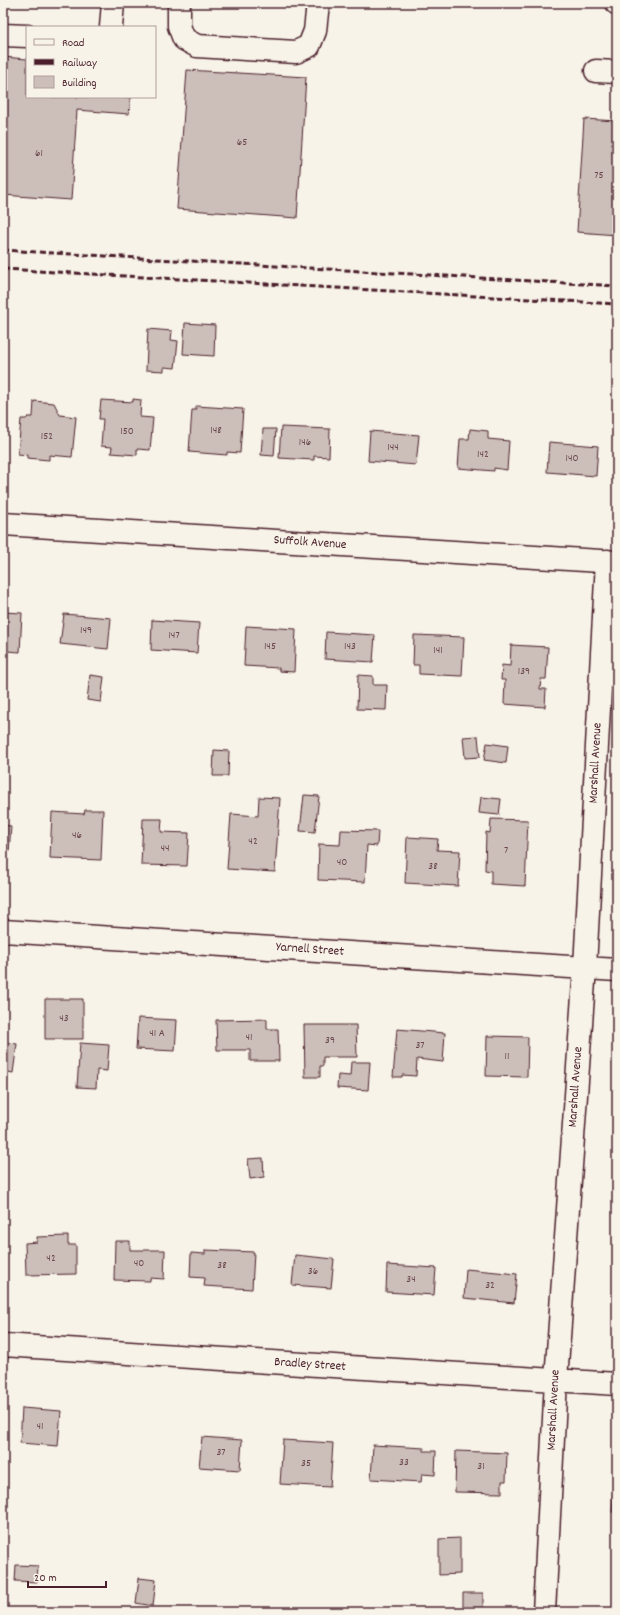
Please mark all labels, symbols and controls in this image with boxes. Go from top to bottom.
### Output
legend [26,26,156,98]
text: Road [62,35,84,52]
text: Railway [62,55,98,72]
text: Building [62,75,97,92]
house number: 65 [237,135,247,151]
house number: 61 [35,146,43,162]
house number: 75 [594,168,604,184]
house number: 148 [210,423,222,439]
house number: 150 [120,424,134,440]
house number: 152 [41,429,53,445]
house number: 146 [299,435,311,451]
house number: 144 [387,440,399,456]
house number: 142 [477,447,489,463]
house number: 140 [566,451,578,467]
street label: Suffolk Avenue [273,531,347,555]
house number: 149 [80,623,92,639]
house number: 147 [168,628,180,644]
house number: 145 [264,639,276,655]
house number: 143 [344,639,356,655]
house number: 141 [433,643,443,659]
house number: 139 [518,664,530,680]
street label: Marshall Avenue [584,722,608,804]
house number: 46 [72,828,82,844]
house number: 42 [248,834,258,850]
house number: 44 [160,841,170,857]
house number: 7 [504,843,508,859]
house number: 40 [337,855,347,871]
house number: 38 [428,859,438,875]
street label: Yarnell Street [275,938,345,962]
house number: 43 [59,1011,69,1027]
house number: 41 A [149,1026,165,1042]
house number: 41 [246,1030,252,1046]
house number: 39 [325,1033,335,1049]
house number: 37 [415,1038,425,1054]
street label: Marshall Avenue [564,1046,588,1128]
house number: 11 [505,1049,509,1065]
house number: 42 [46,1251,56,1267]
house number: 40 [134,1256,144,1272]
house number: 38 [217,1258,227,1274]
house number: 36 [308,1264,318,1280]
house number: 34 [406,1272,416,1288]
house number: 32 [485,1278,495,1294]
street label: Bradley Street [274,1353,347,1377]
street label: Marshall Avenue [542,1369,566,1451]
house number: 41 [37,1419,43,1435]
house number: 37 [216,1445,226,1461]
house number: 33 [399,1455,409,1471]
house number: 35 [301,1456,311,1472]
house number: 31 [477,1459,485,1475]
scale bar [28,1563,106,1589]
text: 20 m [34,1570,57,1587]

